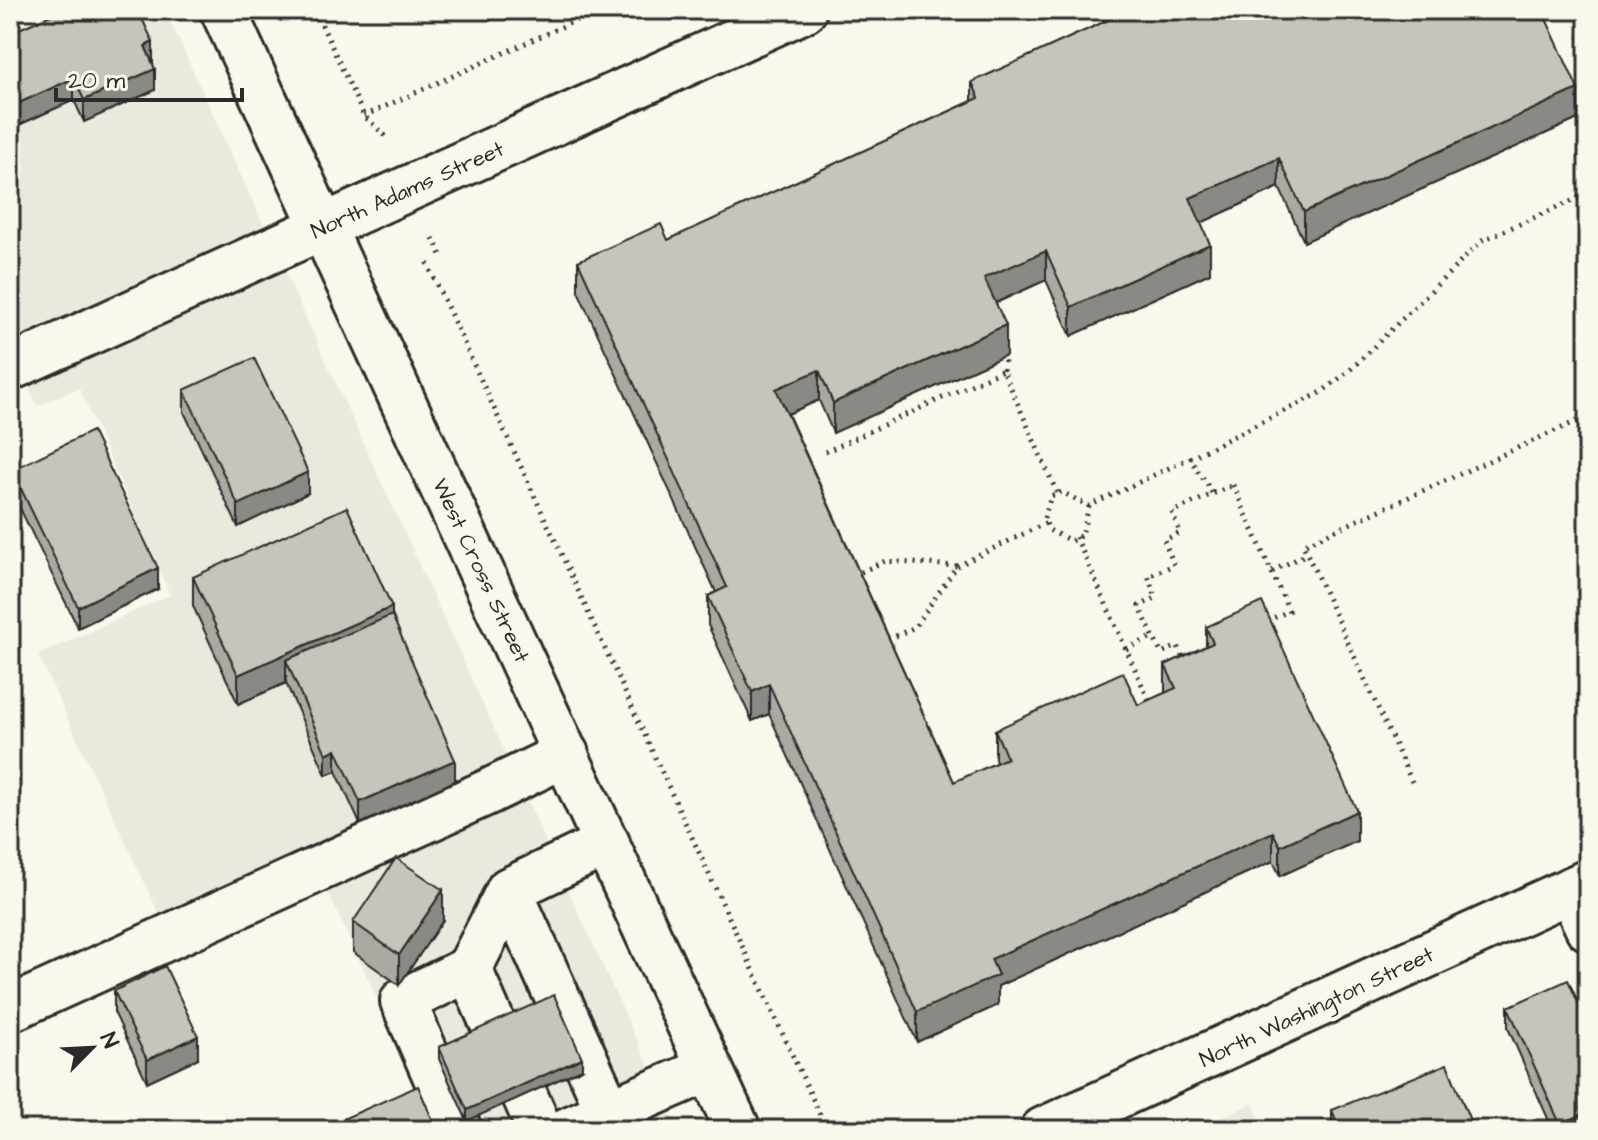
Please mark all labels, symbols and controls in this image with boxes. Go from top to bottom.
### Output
scale bar [56,52,242,102]
text: 20 m [68,64,125,98]
street label: North Adams Street [306,134,509,247]
street label: West Cross Street [424,473,537,668]
street label: North Washington Street [1194,939,1439,1076]
north arrow [52,1008,132,1088]
text: N [92,1028,126,1053]

